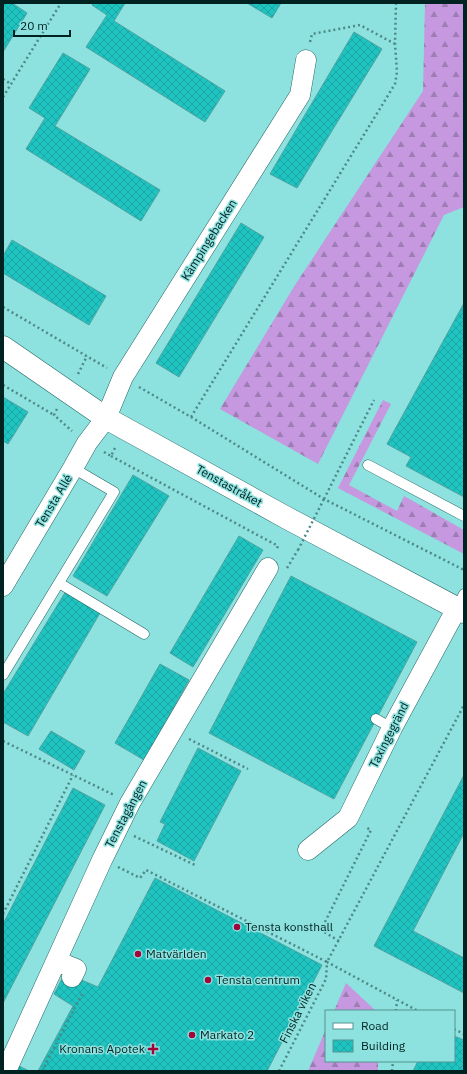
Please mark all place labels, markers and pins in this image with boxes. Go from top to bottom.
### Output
place label: Tensta konsthall [245,919,333,934]
marker: Tensta konsthall [232,922,242,932]
place label: Matvärlden [146,946,207,961]
marker: Matvärlden [133,949,143,959]
place label: Tensta centrum [216,972,300,987]
marker: Tensta centrum [203,975,213,985]
place label: Markato 2 [200,1027,254,1042]
marker: Markato 2 [187,1030,197,1040]
place label: Kronans Apotek [59,1041,146,1056]
marker: Kronans Apotek [148,1044,158,1054]

